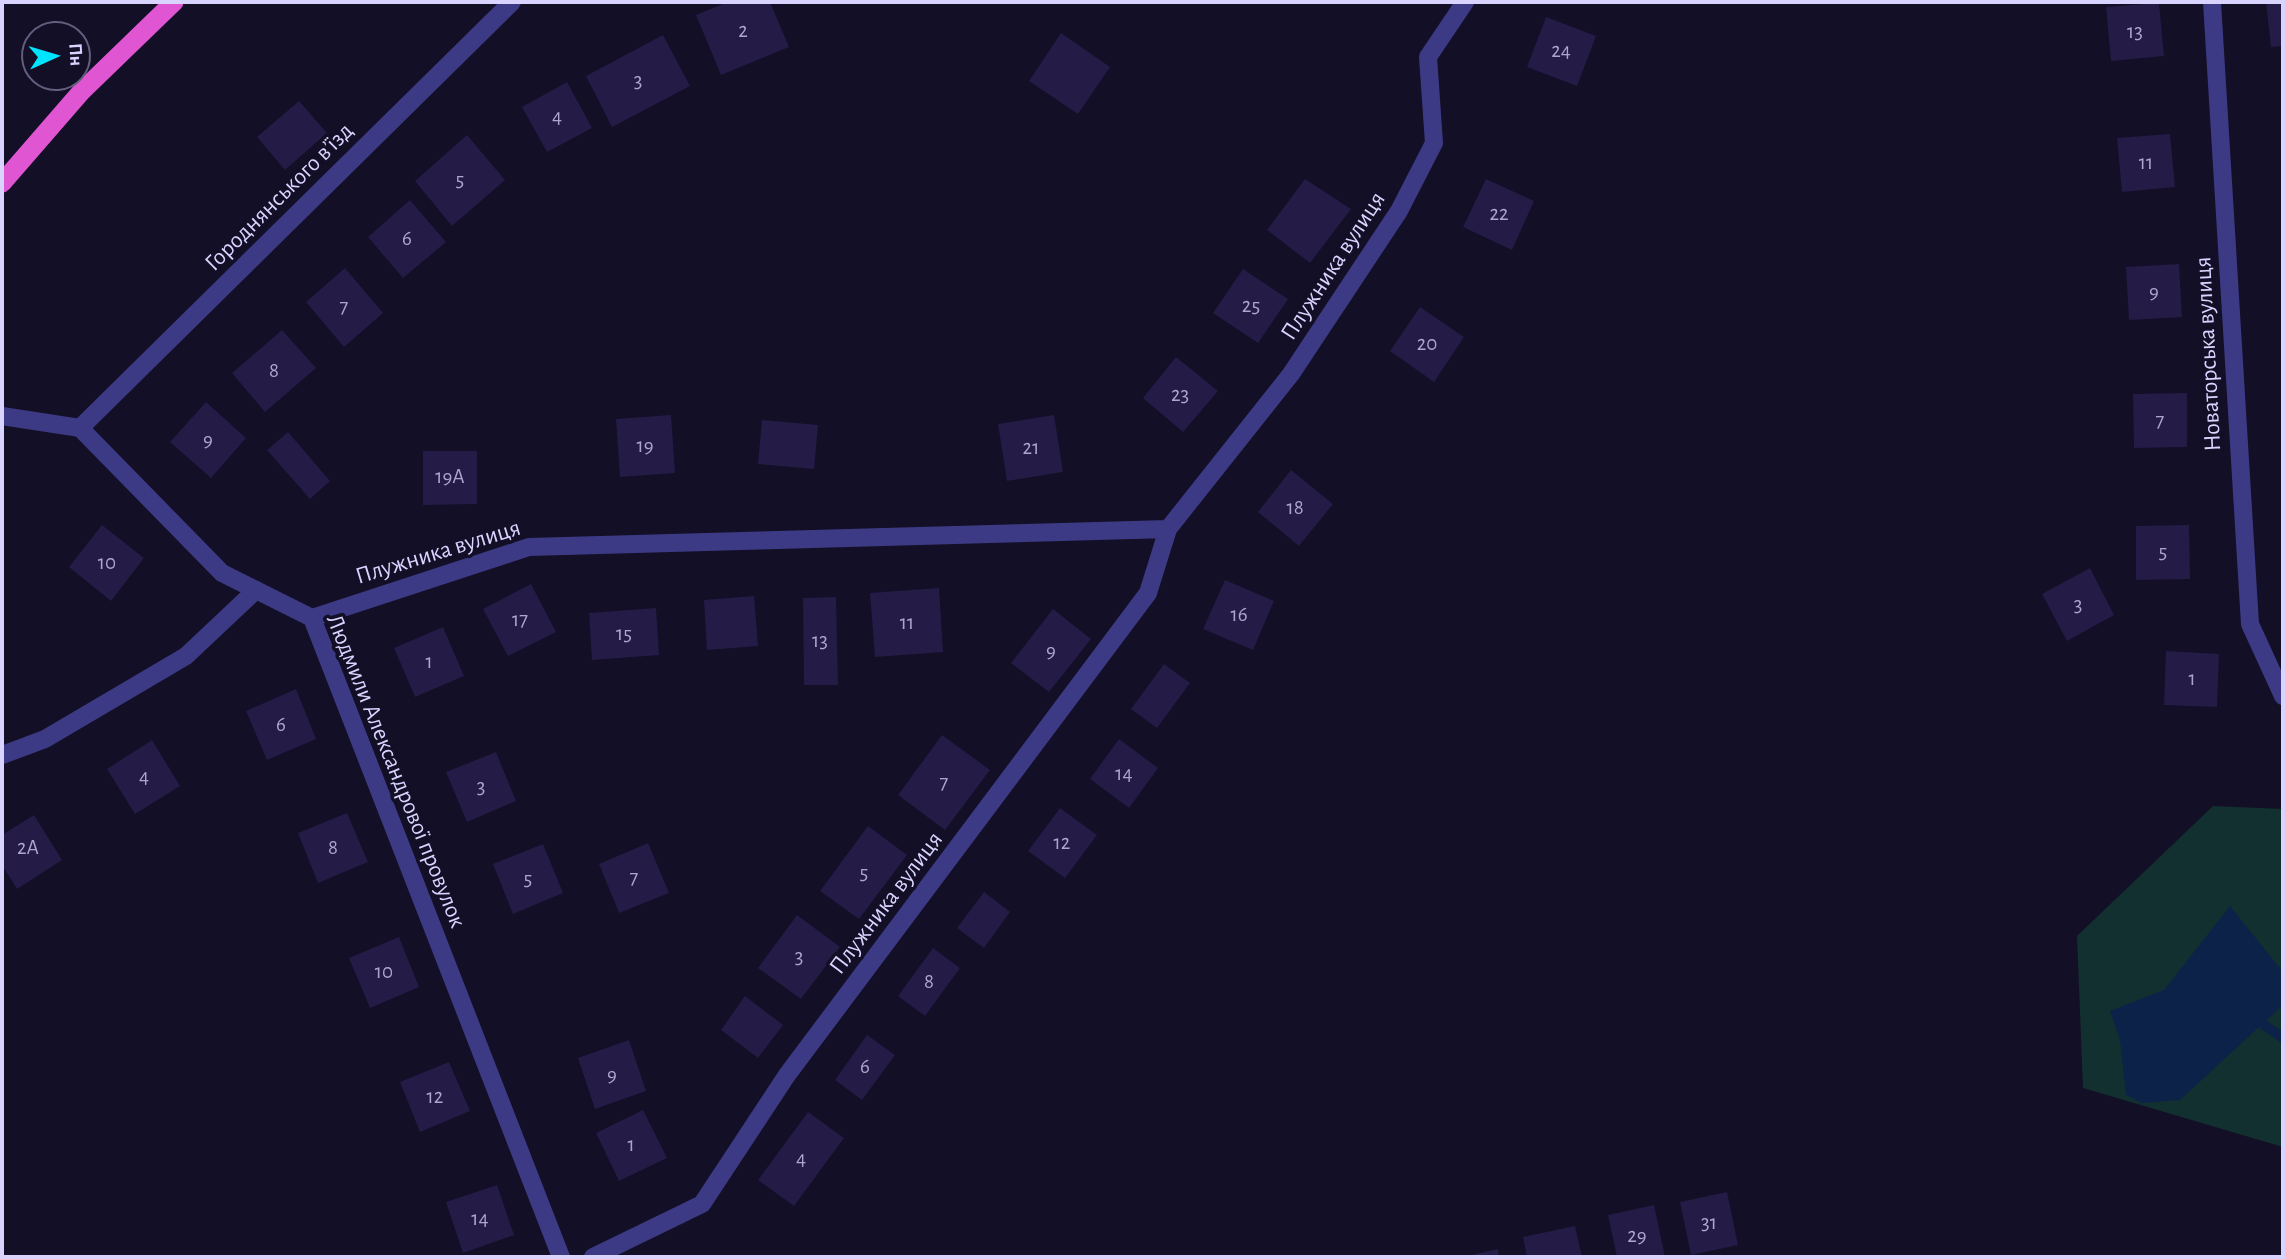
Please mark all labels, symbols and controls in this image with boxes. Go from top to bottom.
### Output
house number: 2 [738,18,748,44]
house number: 13 [2127,19,2143,45]
north arrow [21,21,91,91]
house number: 24 [1551,38,1571,64]
text: Пн [65,42,86,67]
house number: 3 [634,68,642,94]
house number: 4 [552,104,562,130]
street label: Городнянського в’їзд [199,117,359,277]
house number: 11 [2139,150,2153,176]
house number: 5 [456,167,464,193]
street label: Плужника вулиця [1274,186,1392,346]
house number: 22 [1489,201,1509,227]
house number: 6 [402,226,412,252]
street label: Новаторська вулиця [2189,256,2227,452]
house number: 9 [2149,279,2159,305]
house number: 25 [1242,293,1260,319]
house number: 7 [340,294,348,320]
house number: 20 [1417,331,1437,357]
house number: 8 [269,358,279,384]
house number: 23 [1171,382,1189,408]
house number: 7 [2156,408,2164,434]
house number: 9 [203,427,213,453]
house number: 19 [636,433,654,459]
house number: 21 [1023,435,1039,461]
house number: 19А [435,464,465,490]
house number: 18 [1286,495,1304,521]
street label: Плужника вулиця [352,513,524,591]
house number: 5 [2159,539,2167,565]
house number: 10 [98,550,116,576]
house number: 3 [2074,592,2082,618]
house number: 16 [1230,602,1248,628]
house number: 17 [512,607,528,633]
street label: Людмили Александрової провулок [320,610,472,932]
house number: 11 [900,610,914,636]
house number: 15 [616,621,632,647]
house number: 13 [812,628,828,654]
house number: 9 [1046,638,1056,664]
house number: 1 [425,649,433,675]
house number: 1 [2188,666,2196,692]
house number: 6 [276,712,286,738]
house number: 14 [1115,761,1133,787]
house number: 4 [139,764,149,790]
house number: 7 [940,770,948,796]
house number: 3 [477,774,485,800]
street label: Плужника вулиця [823,826,949,980]
house number: 12 [1054,830,1070,856]
house number: 2А [17,835,39,861]
house number: 8 [328,835,338,861]
house number: 5 [860,860,868,886]
house number: 7 [630,865,638,891]
house number: 5 [524,866,532,892]
house number: 3 [795,944,803,970]
house number: 10 [375,959,393,985]
house number: 8 [924,969,934,995]
house number: 6 [860,1054,870,1080]
house number: 9 [607,1062,617,1088]
house number: 12 [427,1084,443,1110]
house number: 1 [627,1132,635,1158]
house number: 4 [796,1146,806,1172]
house number: 14 [471,1206,489,1232]
house number: 31 [1701,1210,1717,1236]
house number: 29 [1627,1223,1647,1249]

